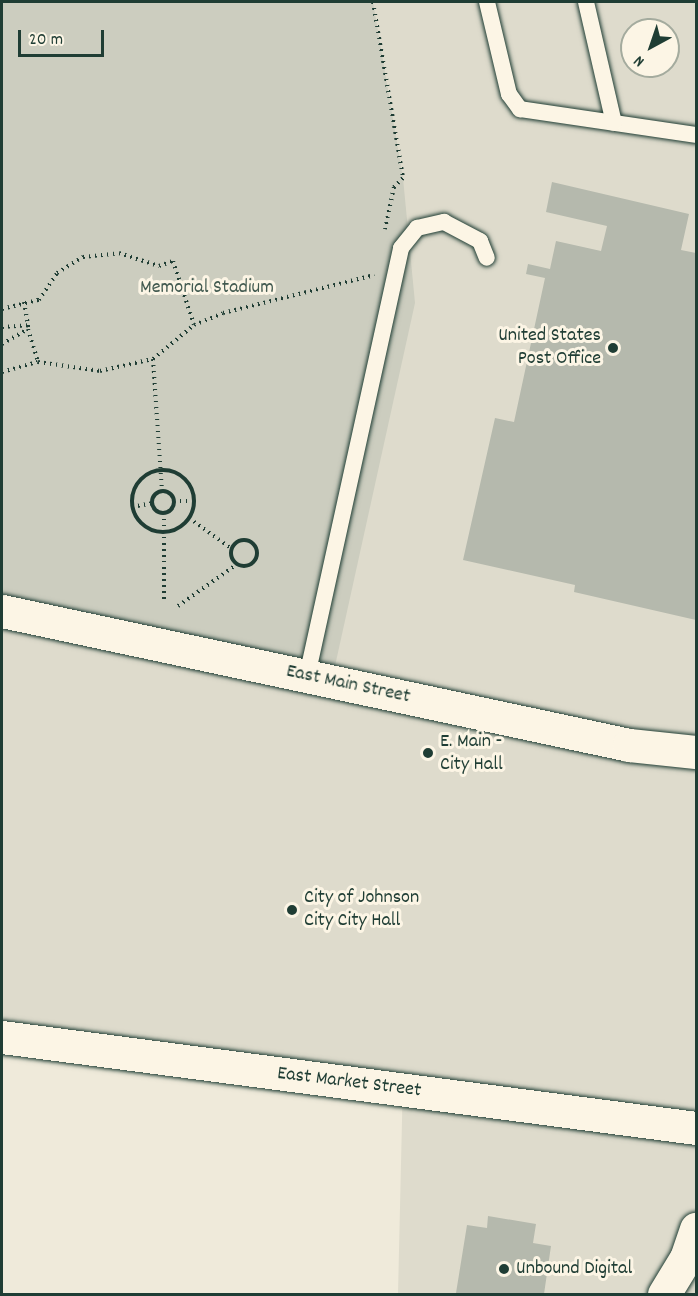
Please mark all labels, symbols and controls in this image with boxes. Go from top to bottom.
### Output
scale bar [21,18,106,56]
north arrow [620,18,680,78]
text: 20 m [29,28,63,53]
text: N [629,49,650,72]
park label: Memorial Stadium [140,276,274,300]
place label: United States Post Office [498,324,601,371]
marker: United States Post Office [606,341,620,355]
street label: East Main Street [284,660,412,710]
place label: E. Main - City Hall [440,730,503,777]
marker: E. Main - City Hall [421,746,435,760]
place label: City of Johnson City City Hall [304,886,419,933]
marker: City of Johnson City City Hall [285,903,299,917]
street label: East Market Street [276,1062,422,1104]
place label: Unbound Digital [516,1257,632,1281]
marker: Unbound Digital [497,1262,511,1276]

